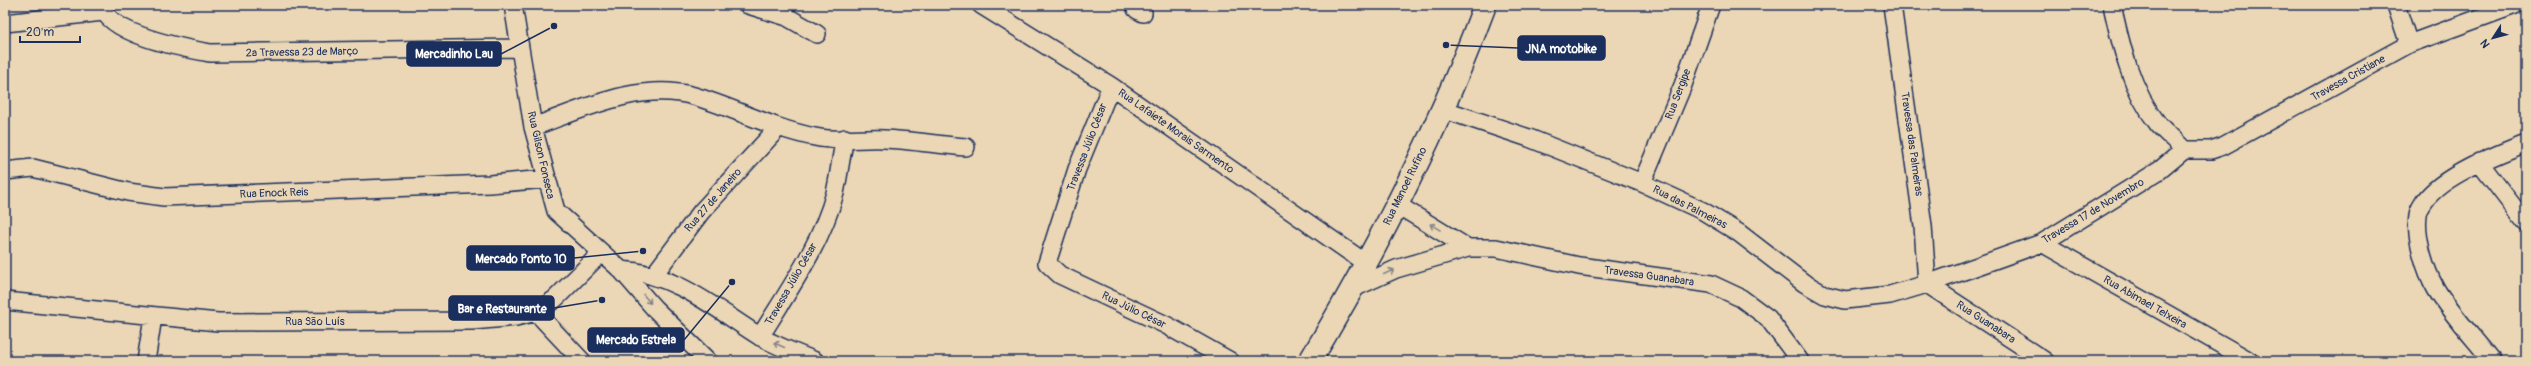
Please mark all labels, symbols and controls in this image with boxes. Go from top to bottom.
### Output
scale bar [20,18,80,44]
north arrow [2473,18,2513,58]
text: 20 m [26,25,55,40]
callout: JNA motobike [1518,36,1605,60]
text: N [2478,36,2493,50]
callout: Mercadinho Lau [407,42,501,66]
text: JNA motobike [1525,42,1598,57]
street label: 2ª Travessa 23 de Março [246,45,358,59]
text: Mercadinho Lau [415,47,493,62]
street label: Travessa Cristiane [2309,52,2388,104]
street label: Rua Sergipe [1662,66,1694,121]
street label: Rua Lafaiete Morais Sarmento [1116,86,1237,176]
street label: Travessa das Palmeiras [1898,91,1926,197]
street label: Travessa Júlio César [1064,101,1110,193]
street label: Rua Gilson Fonseca [525,110,557,200]
street label: Rua Manoel Rufino [1380,145,1430,227]
street label: Rua 27 de Janeiro [682,165,744,235]
street label: Travessa 17 de Novembro [2040,175,2146,247]
street label: Rua das Palmeiras [1651,183,1729,231]
street label: Rua Enock Reis [239,185,309,201]
one-way arrow [1429,222,1441,230]
street label: Travessa Júlio César [762,240,820,328]
callout: Mercado Ponto 10 [467,246,574,270]
text: Mercado Ponto 10 [475,252,567,267]
street label: Travessa Guanabara [1603,263,1695,289]
one-way arrow [1383,268,1395,275]
street label: Rua Abimael Telxeira [2101,273,2189,331]
street label: Rua Júlio César [1100,289,1168,331]
one-way arrow [642,294,651,305]
callout: Bar e Restaurante [449,296,554,320]
street label: Rua Guanabara [1954,298,2018,346]
text: Bar e Restaurante [457,302,548,317]
street label: Rua São Luís [285,315,345,328]
callout: Mercado Estrela [588,328,684,352]
text: Mercado Estrela [596,333,676,348]
one-way arrow [774,341,786,348]

